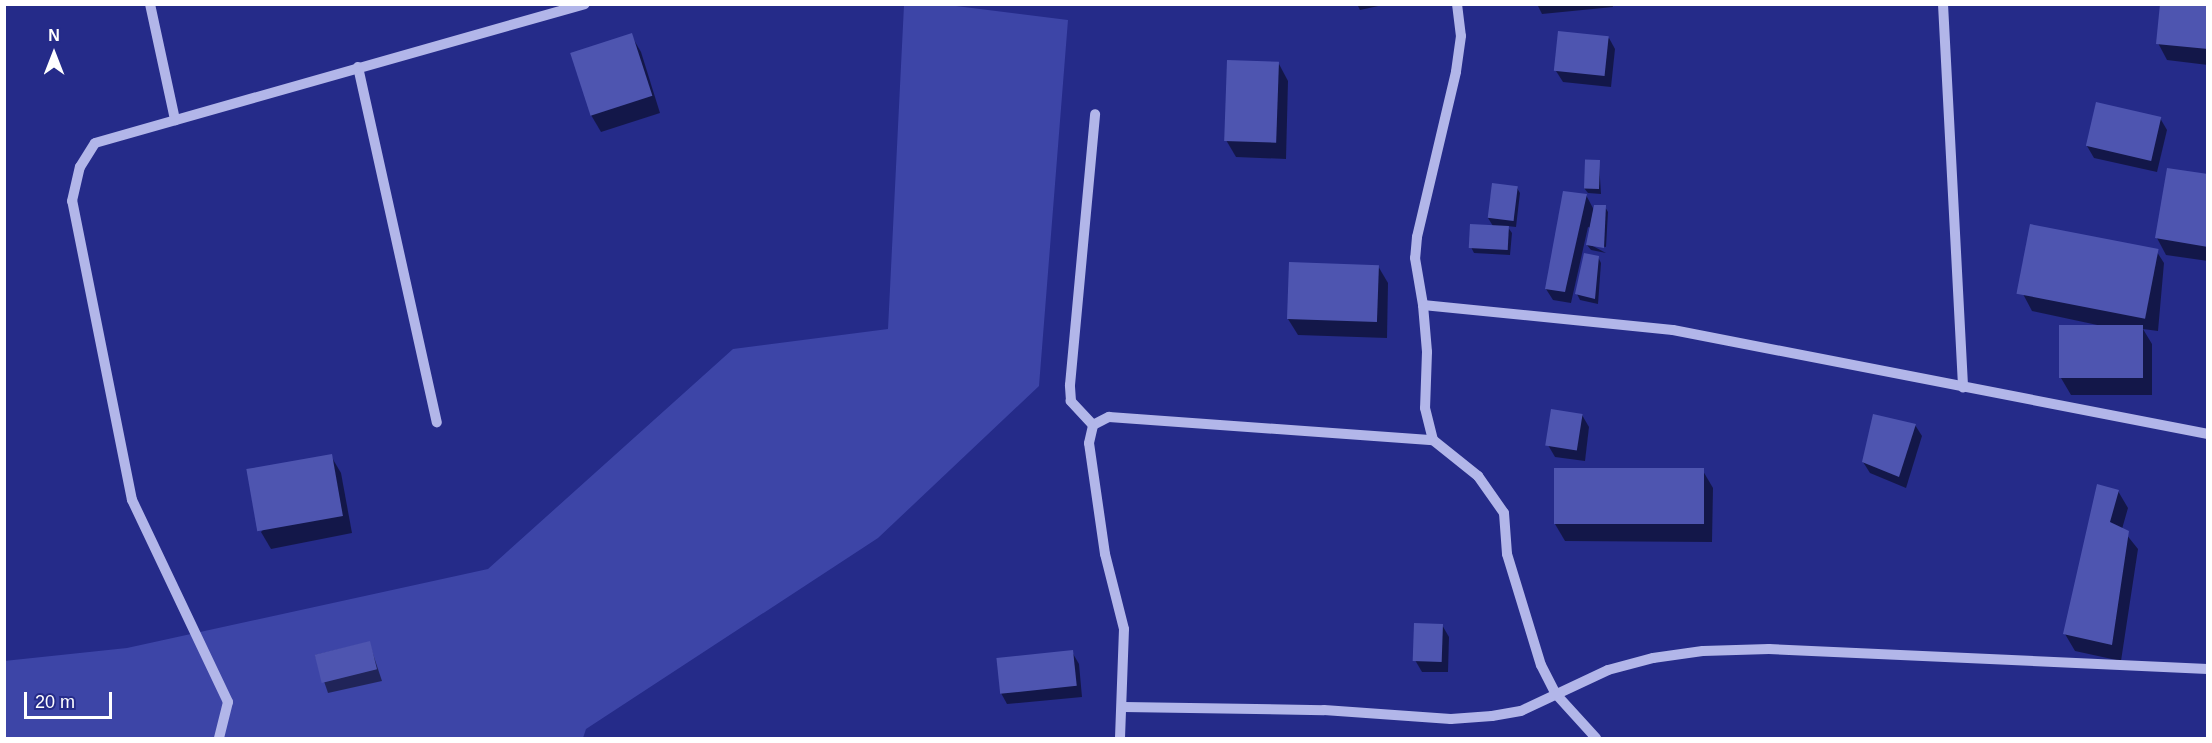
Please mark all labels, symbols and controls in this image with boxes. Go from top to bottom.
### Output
north arrow [24,24,84,84]
text: N [48,27,60,44]
scale bar [27,680,116,718]
text: 20 m [35,692,75,712]

